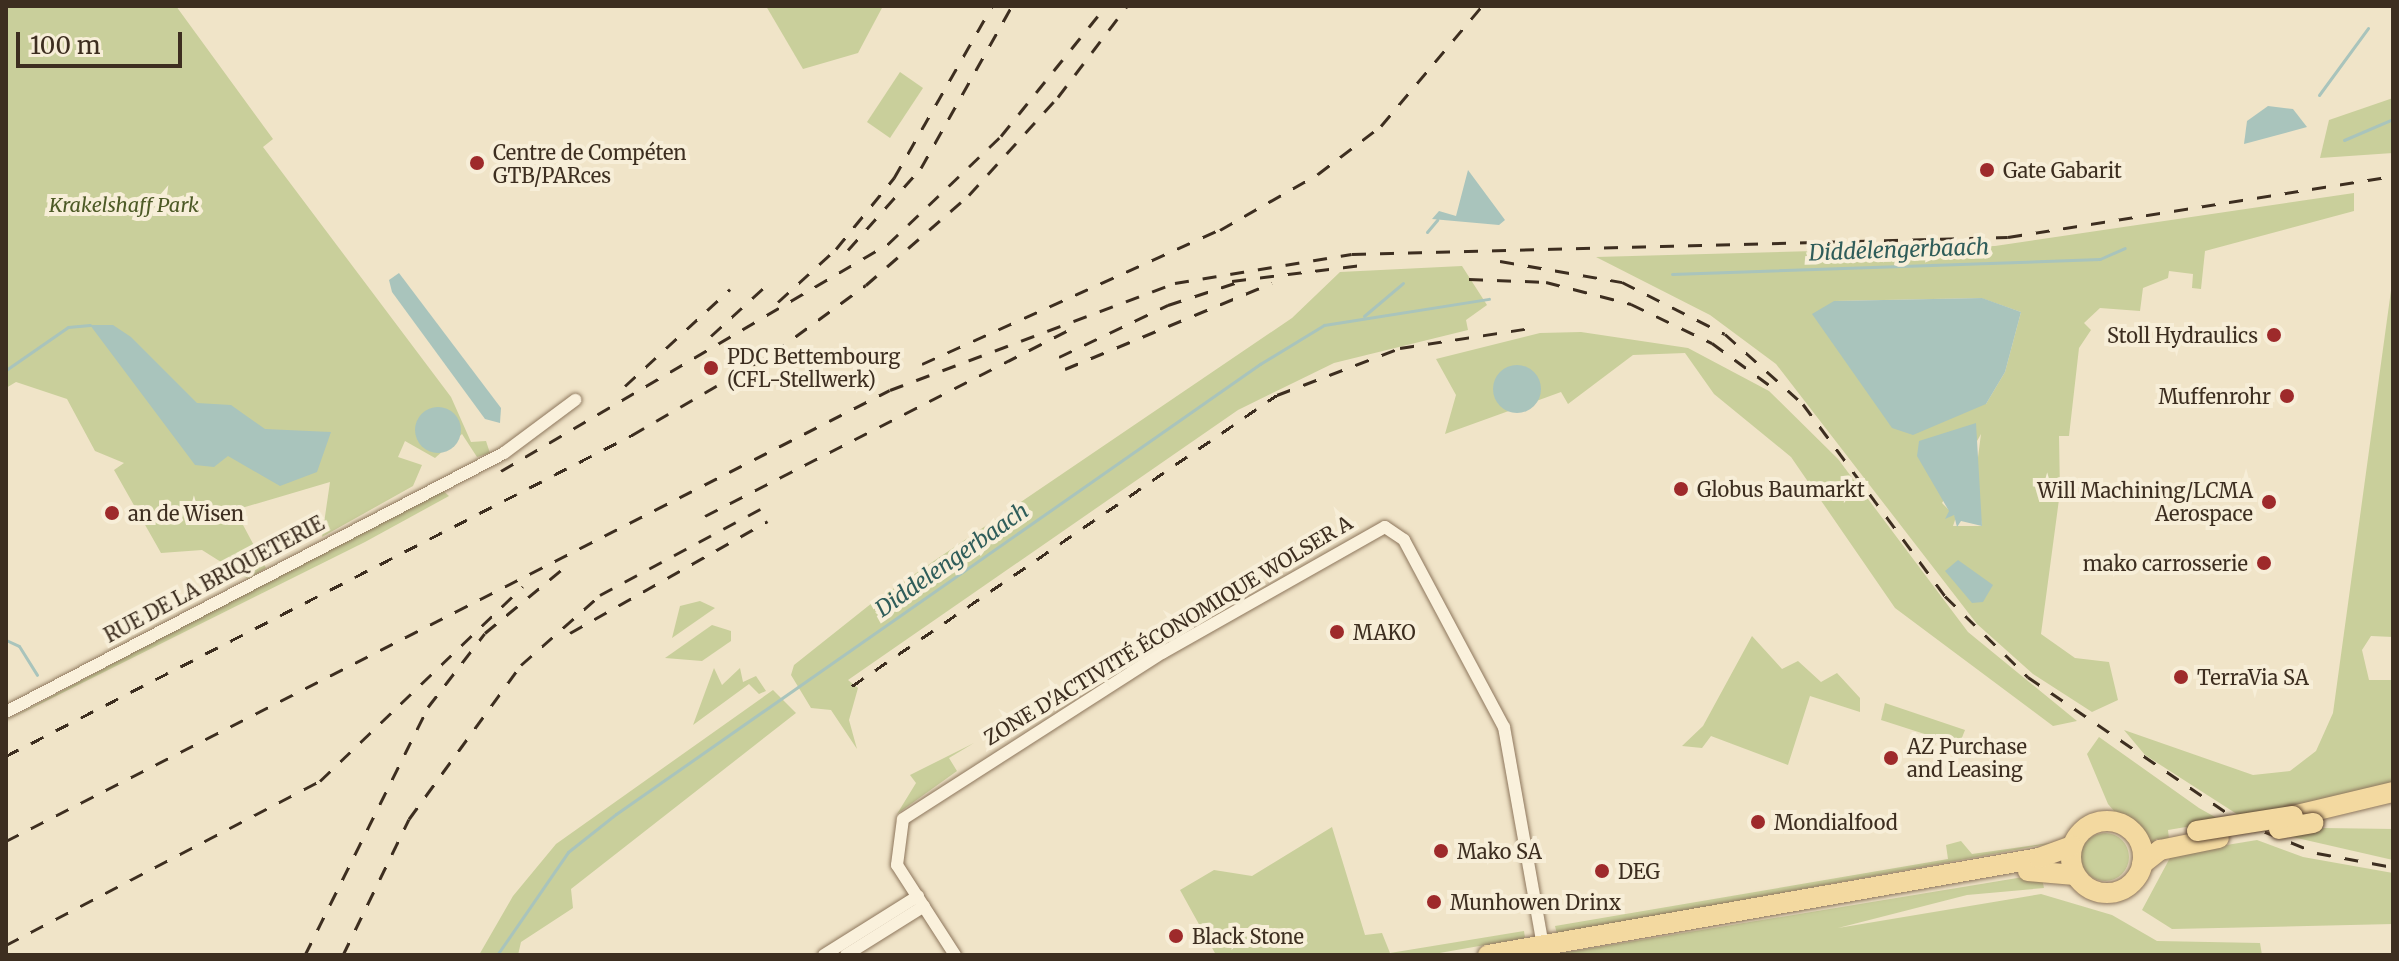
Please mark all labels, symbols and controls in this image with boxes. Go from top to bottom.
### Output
scale bar [20,16,186,66]
text: 100 m [30,30,100,61]
place label: Centre de Compéten GTB/PARces [493,140,687,187]
marker: Centre de Compéten GTB/PARces [468,154,486,172]
place label: Gate Gabarit [2003,158,2122,182]
marker: Gate Gabarit [1978,161,1996,179]
park label: Krakelshaff Park [49,192,199,216]
water label: Diddelengerbaach [1808,234,1990,266]
place label: Stoll Hydraulics [2107,323,2258,347]
marker: Stoll Hydraulics [2265,326,2283,344]
place label: PDC Bettembourg (CFL-Stellwerk) [727,344,900,391]
marker: PDC Bettembourg (CFL-Stellwerk) [702,359,720,377]
place label: Muffenrohr [2158,384,2271,408]
marker: Muffenrohr [2278,387,2296,405]
place label: Globus Baumarkt [1697,477,1865,501]
place label: Will Machining/LCMA Aerospace [2037,478,2253,525]
marker: Globus Baumarkt [1672,480,1690,498]
marker: Will Machining/LCMA Aerospace [2260,493,2278,511]
water label: Diddelengerbaach [870,497,1034,623]
place label: an de Wisen [128,501,244,525]
marker: an de Wisen [103,504,121,522]
street label: ZONE D'ACTIVITÉ ÉCONOMIQUE WOLSER A [980,510,1356,750]
street label: RUE DE LA BRIQUETERIE [100,511,328,647]
place label: mako carrosserie [2083,551,2248,575]
marker: mako carrosserie [2255,554,2273,572]
place label: MAKO [1353,620,1416,644]
marker: MAKO [1328,623,1346,641]
place label: TerraVia SA [2197,665,2309,689]
marker: TerraVia SA [2172,668,2190,686]
place label: AZ Purchase and Leasing [1907,734,2027,781]
marker: AZ Purchase and Leasing [1882,749,1900,767]
place label: Mondialfood [1774,810,1898,834]
marker: Mondialfood [1749,813,1767,831]
place label: Mako SA [1457,839,1542,863]
marker: Mako SA [1432,842,1450,860]
place label: DEG [1618,859,1660,883]
marker: DEG [1593,862,1611,880]
place label: Munhowen Drinx [1450,890,1621,914]
marker: Munhowen Drinx [1425,893,1443,911]
place label: Black Stone [1192,924,1304,948]
marker: Black Stone [1167,927,1185,945]

